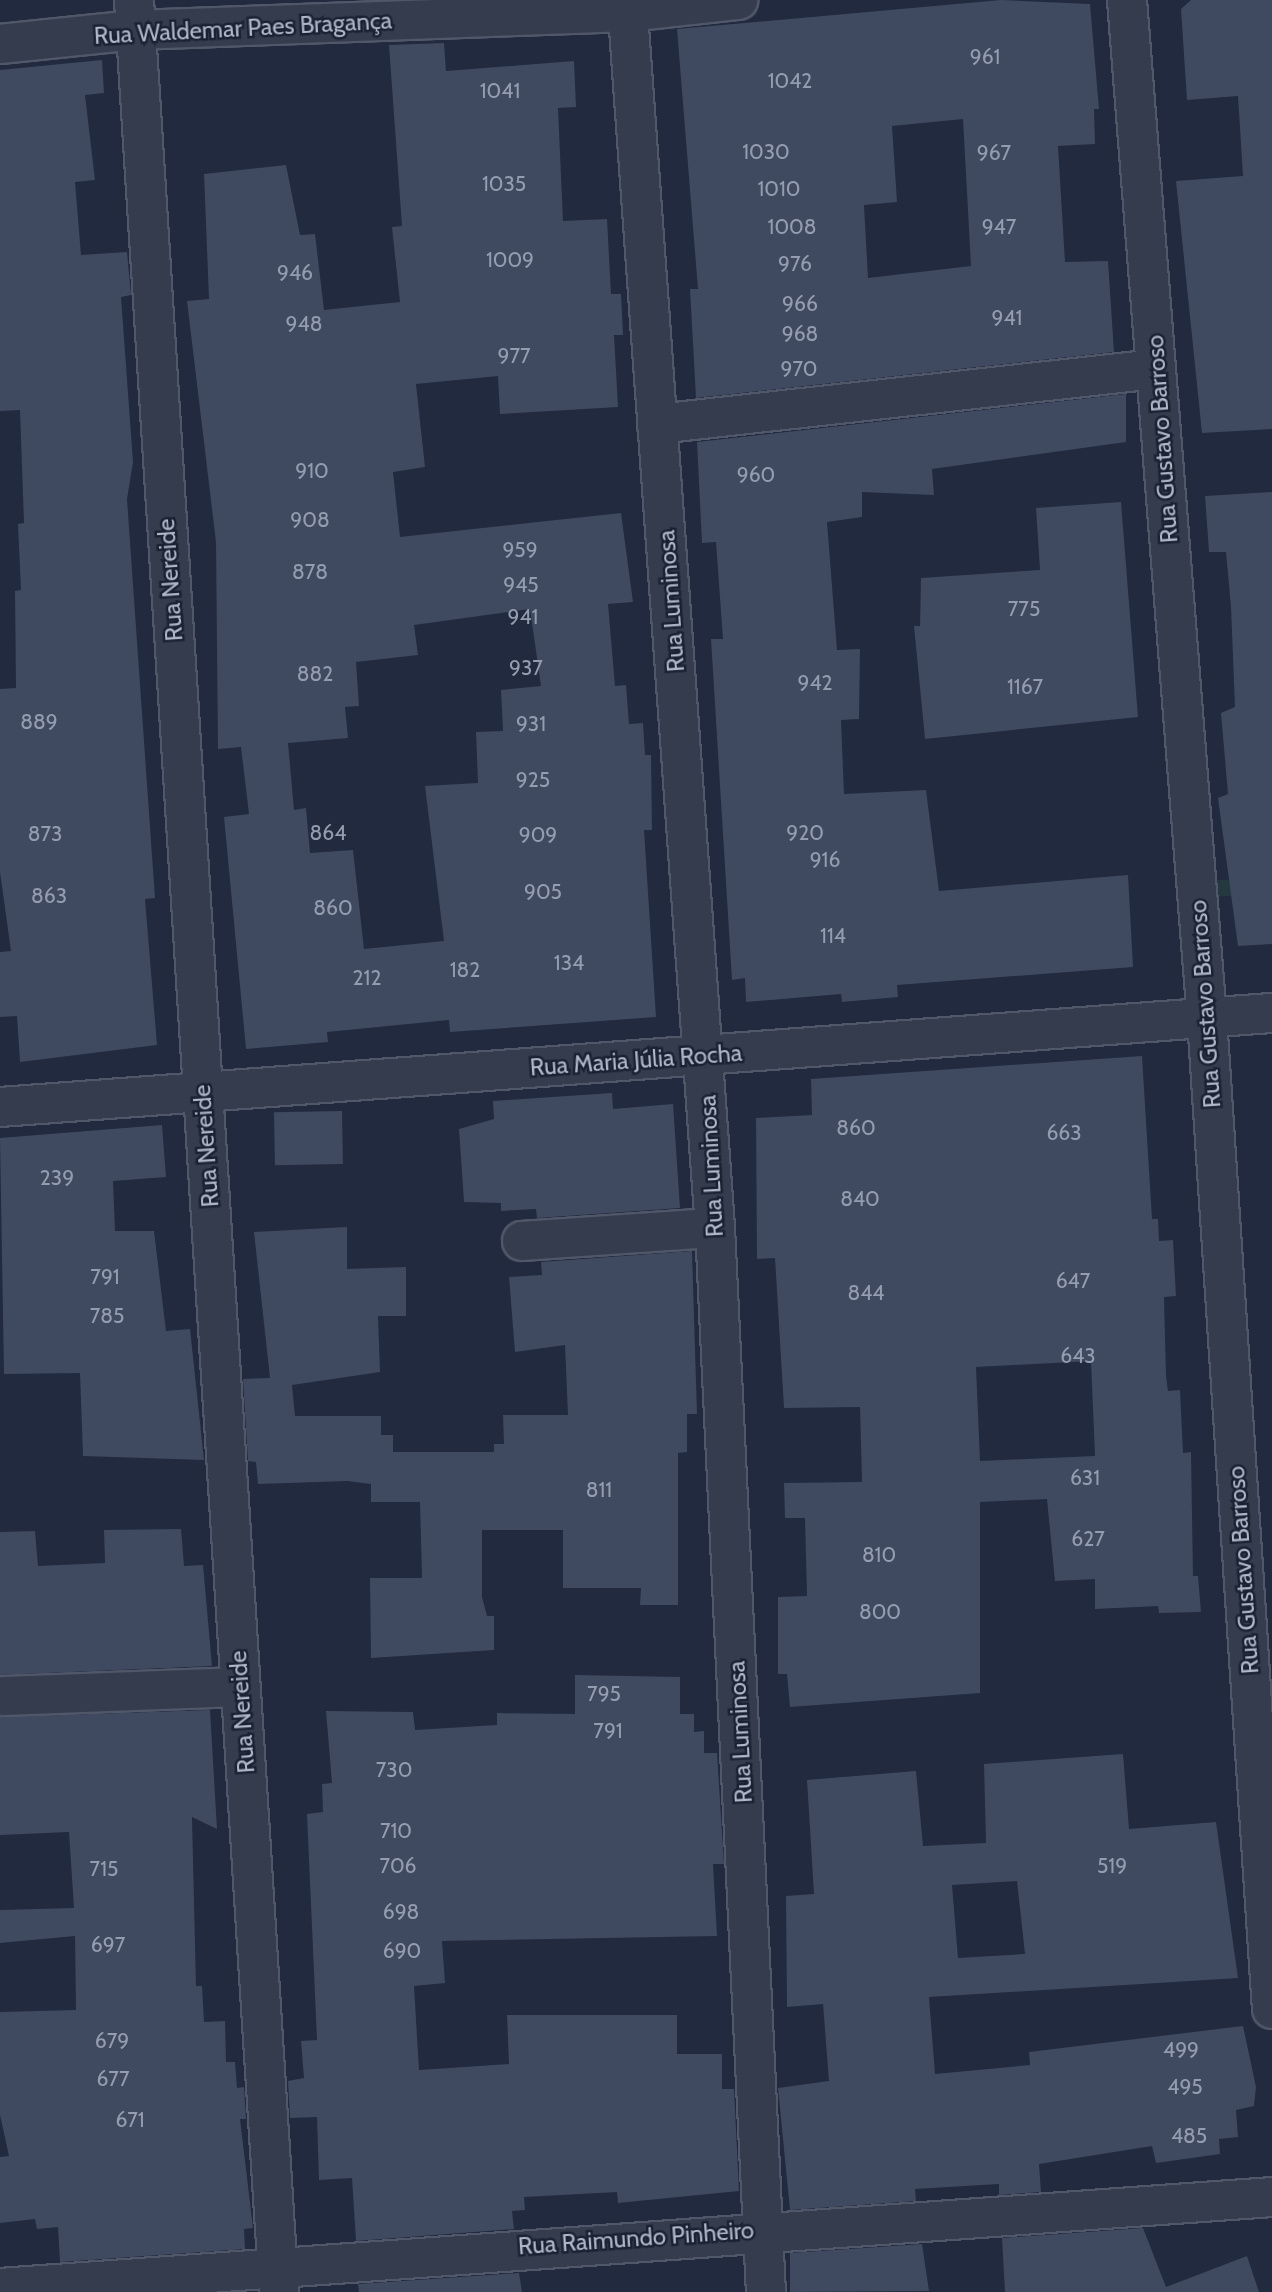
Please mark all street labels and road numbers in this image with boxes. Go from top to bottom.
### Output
street label: Rua Waldemar Paes Bragança [93,6,393,50]
street label: Rua Gustavo Barroso [1140,334,1184,544]
street label: Rua Nereide [151,518,189,642]
street label: Rua Luminosa [652,529,690,673]
street label: Rua Gustavo Barroso [1183,899,1227,1109]
street label: Rua Maria Júlia Rocha [529,1038,743,1082]
street label: Rua Nereide [187,1084,225,1208]
street label: Rua Luminosa [693,1094,729,1238]
street label: Rua Gustavo Barroso [1221,1465,1265,1675]
street label: Rua Nereide [223,1650,261,1774]
street label: Rua Luminosa [722,1660,758,1804]
street label: Rua Raimundo Pinheiro [517,2215,755,2261]

